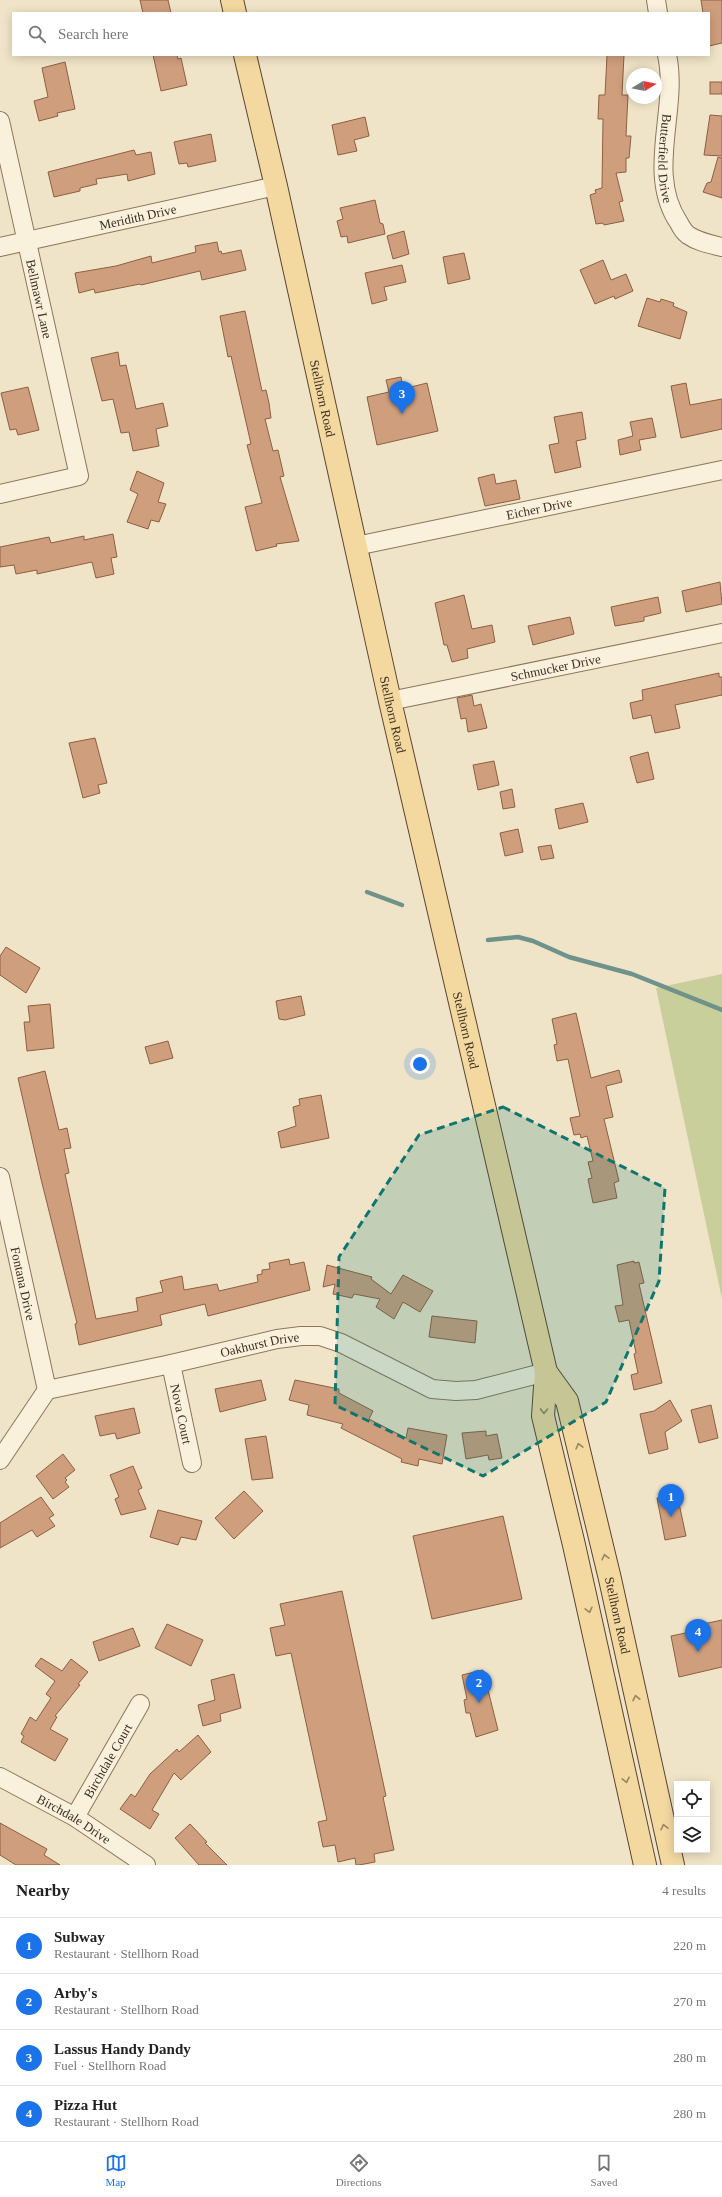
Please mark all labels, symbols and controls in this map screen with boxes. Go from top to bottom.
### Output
search box [12,12,710,56]
icon: search [26,23,48,45]
text: Search here [58,26,128,42]
north arrow [626,68,662,104]
street label: Butterfield Drive [655,113,676,205]
street label: Meridith Drive [98,201,178,233]
street label: Bellmawr Lane [23,258,55,340]
street label: Stellhorn Road [307,358,338,439]
pin: 3 [389,381,415,414]
street label: Eicher Drive [505,494,574,523]
street label: Schmucker Drive [509,651,602,684]
street label: Stellhorn Road [377,675,409,755]
street label: Stellhorn Road [450,990,482,1071]
your location [410,1054,430,1074]
street label: Fontana Drive [8,1245,38,1322]
street label: Oakhurst Drive [219,1329,300,1360]
street label: Nova Court [167,1383,195,1446]
one-way arrow [540,1408,548,1414]
one-way arrow [575,1443,583,1449]
pin: 1 [658,1484,684,1517]
one-way arrow [602,1554,610,1560]
street label: Stellhorn Road [602,1575,633,1656]
one-way arrow [584,1607,592,1613]
pin: 4 [685,1619,711,1652]
pin: 2 [466,1670,492,1703]
one-way arrow [632,1695,640,1701]
street label: Birchdale Court [81,1721,135,1801]
one-way arrow [622,1777,630,1783]
map controls [674,1781,710,1853]
button: locate [674,1781,710,1817]
street label: Birchdale Drive [34,1791,114,1847]
button: layers [674,1817,710,1853]
one-way arrow [660,1824,669,1831]
text: Nearby [16,1881,70,1900]
text: 4 results [662,1883,706,1898]
text: Subway [54,1929,105,1945]
text: 1 [26,1938,32,1953]
text: 220 m [673,1938,706,1953]
text: Restaurant · Stellhorn Road [54,1946,199,1961]
text: Arby's [54,1985,97,2001]
text: 2 [26,1994,32,2009]
text: 270 m [673,1994,706,2009]
text: Restaurant · Stellhorn Road [54,2002,199,2017]
text: Lassus Handy Dandy [54,2041,191,2057]
text: 3 [26,2050,32,2065]
text: 280 m [673,2050,706,2065]
text: Fuel · Stellhorn Road [54,2058,166,2073]
text: Pizza Hut [54,2097,117,2113]
text: 4 [26,2106,32,2121]
text: 280 m [673,2106,706,2121]
text: Restaurant · Stellhorn Road [54,2114,199,2129]
tab: Map [105,2152,127,2188]
tab: Directions [336,2152,381,2188]
tab: Saved [591,2152,617,2188]

